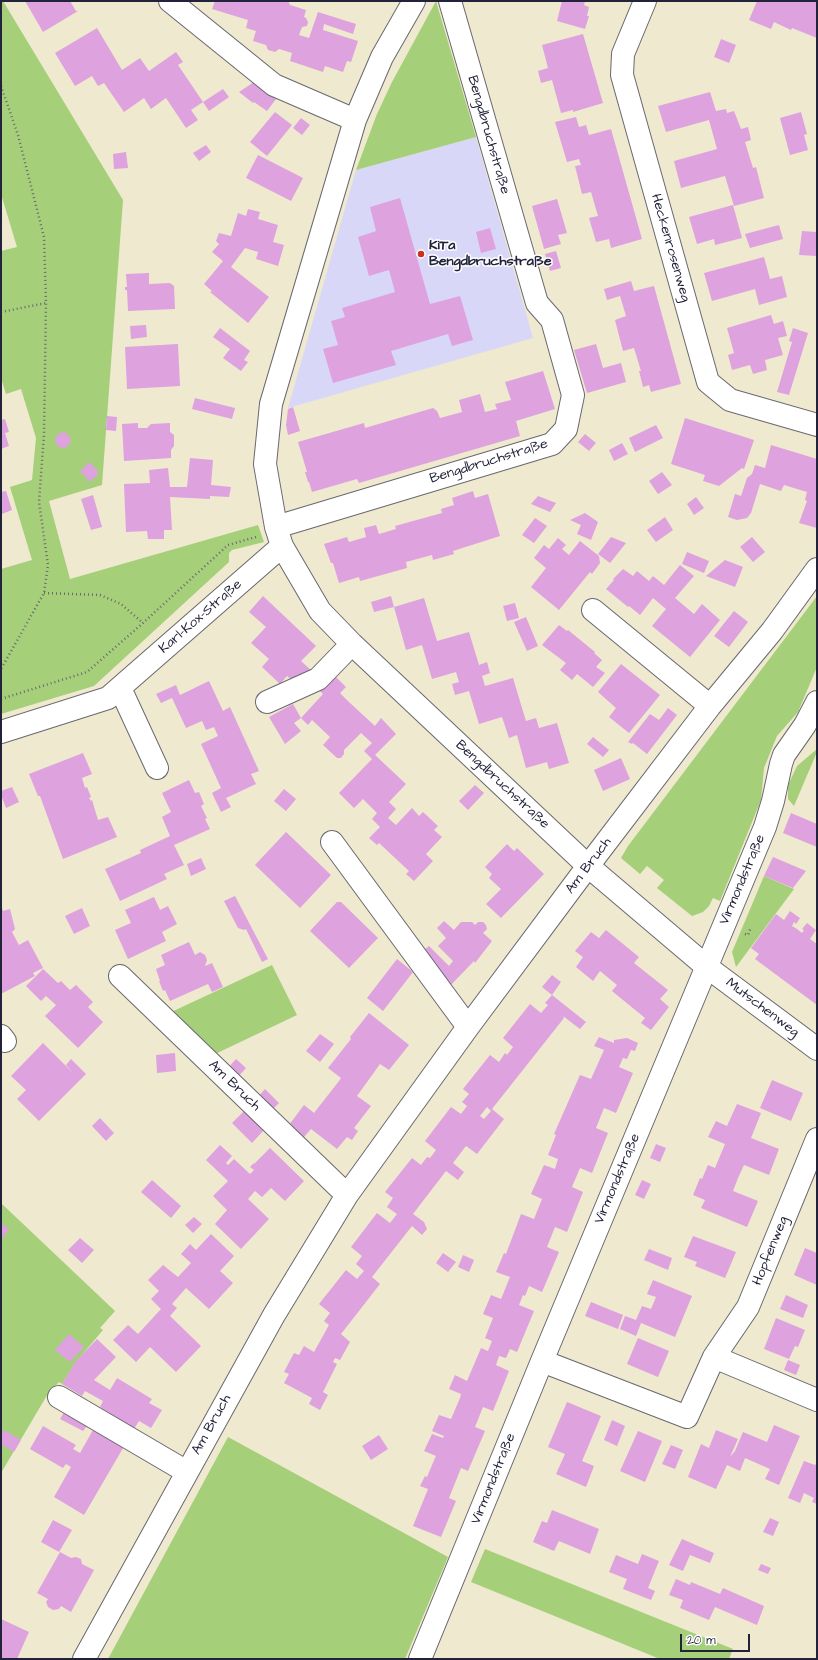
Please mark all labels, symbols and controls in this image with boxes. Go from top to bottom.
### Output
street label: Bengdbruchstraße [463,74,513,196]
street label: Heckenrosenweg [647,192,693,304]
place label: KiTa Bengdbruchstraße [429,238,551,270]
marker: KiTa Bengdbruchstraße [416,249,426,259]
street label: Bengdbruchstraße [428,436,550,488]
street label: Karl-Kox-Straße [156,576,246,658]
street label: Bengdbruchstraße [451,737,553,833]
street label: Virmondstraße [716,832,770,928]
street label: Am Bruch [562,835,616,897]
street label: Mutschenweg [722,975,802,1041]
street label: Am Bruch [204,1057,264,1115]
street label: Virmondstraße [591,1131,645,1227]
street label: Hopfenweg [750,1214,792,1288]
street label: Am Bruch [189,1392,235,1458]
street label: Virmondstraße [468,1431,520,1527]
scale bar [682,1626,752,1652]
text: 20 m [687,1632,716,1649]

